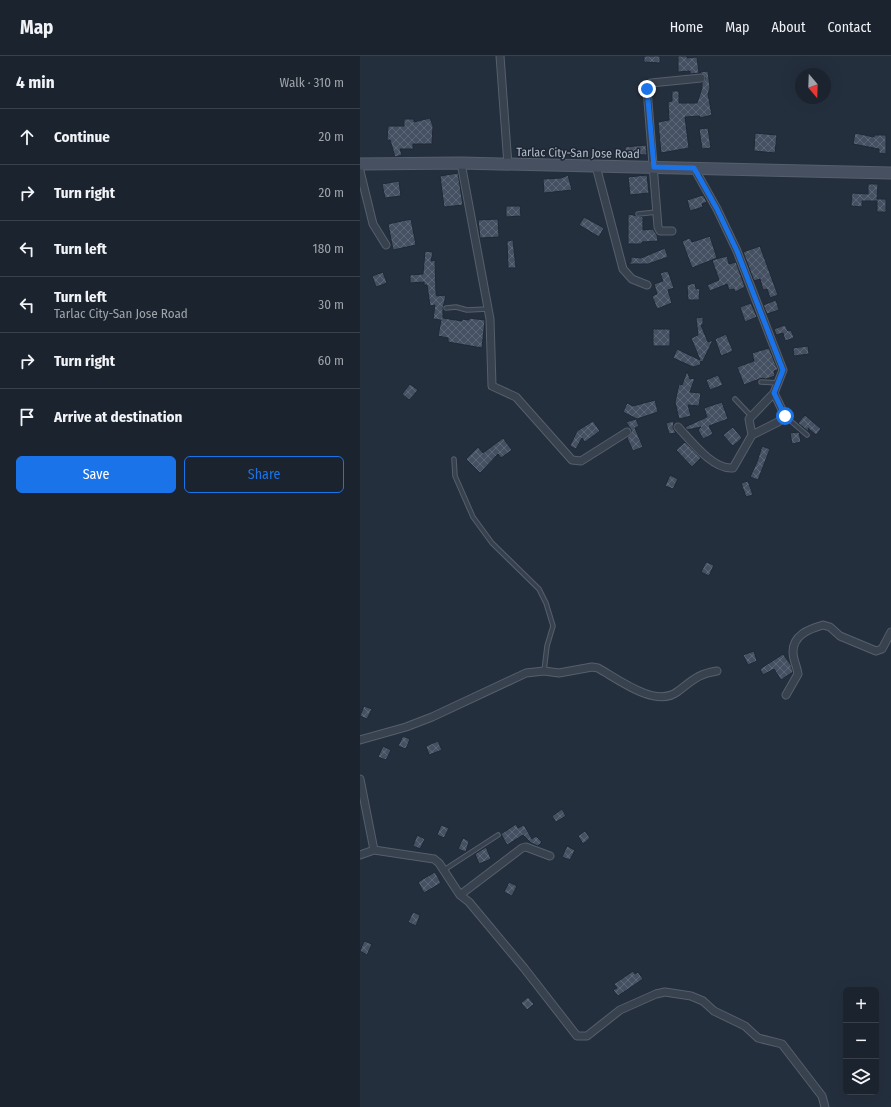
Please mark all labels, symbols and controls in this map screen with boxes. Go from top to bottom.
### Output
text: Map [20,16,53,39]
text: Home [670,19,703,36]
text: Map [725,19,749,36]
text: About [771,19,806,36]
text: Contact [828,19,871,36]
north arrow [795,68,831,104]
text: 4 min [16,72,55,93]
text: Walk · 310 m [280,75,344,90]
route end [638,80,656,98]
icon: ahead [16,126,38,148]
text: Continue [54,128,110,146]
text: 20 m [318,129,344,144]
street label: Tarlac City-San Jose Road [516,145,640,161]
icon: right [16,182,38,204]
text: Turn right [54,184,115,202]
text: 20 m [318,185,344,200]
icon: left [16,238,38,260]
text: Turn left [54,240,107,258]
text: 180 m [313,241,344,256]
text: Turn left [54,288,107,306]
icon: left [16,294,38,316]
text: 30 m [318,297,344,312]
text: Tarlac City-San Jose Road [54,306,188,321]
icon: right [16,350,38,372]
text: Turn right [54,352,115,370]
text: 60 m [318,353,344,368]
icon: arrive [16,406,38,428]
route start [776,407,794,425]
text: Arrive at destination [54,408,182,426]
button: Save [16,456,176,493]
button: Share [184,456,344,493]
map controls [843,987,879,1095]
button: + [843,987,879,1023]
button: − [843,1023,879,1059]
button: layers [843,1059,879,1095]

